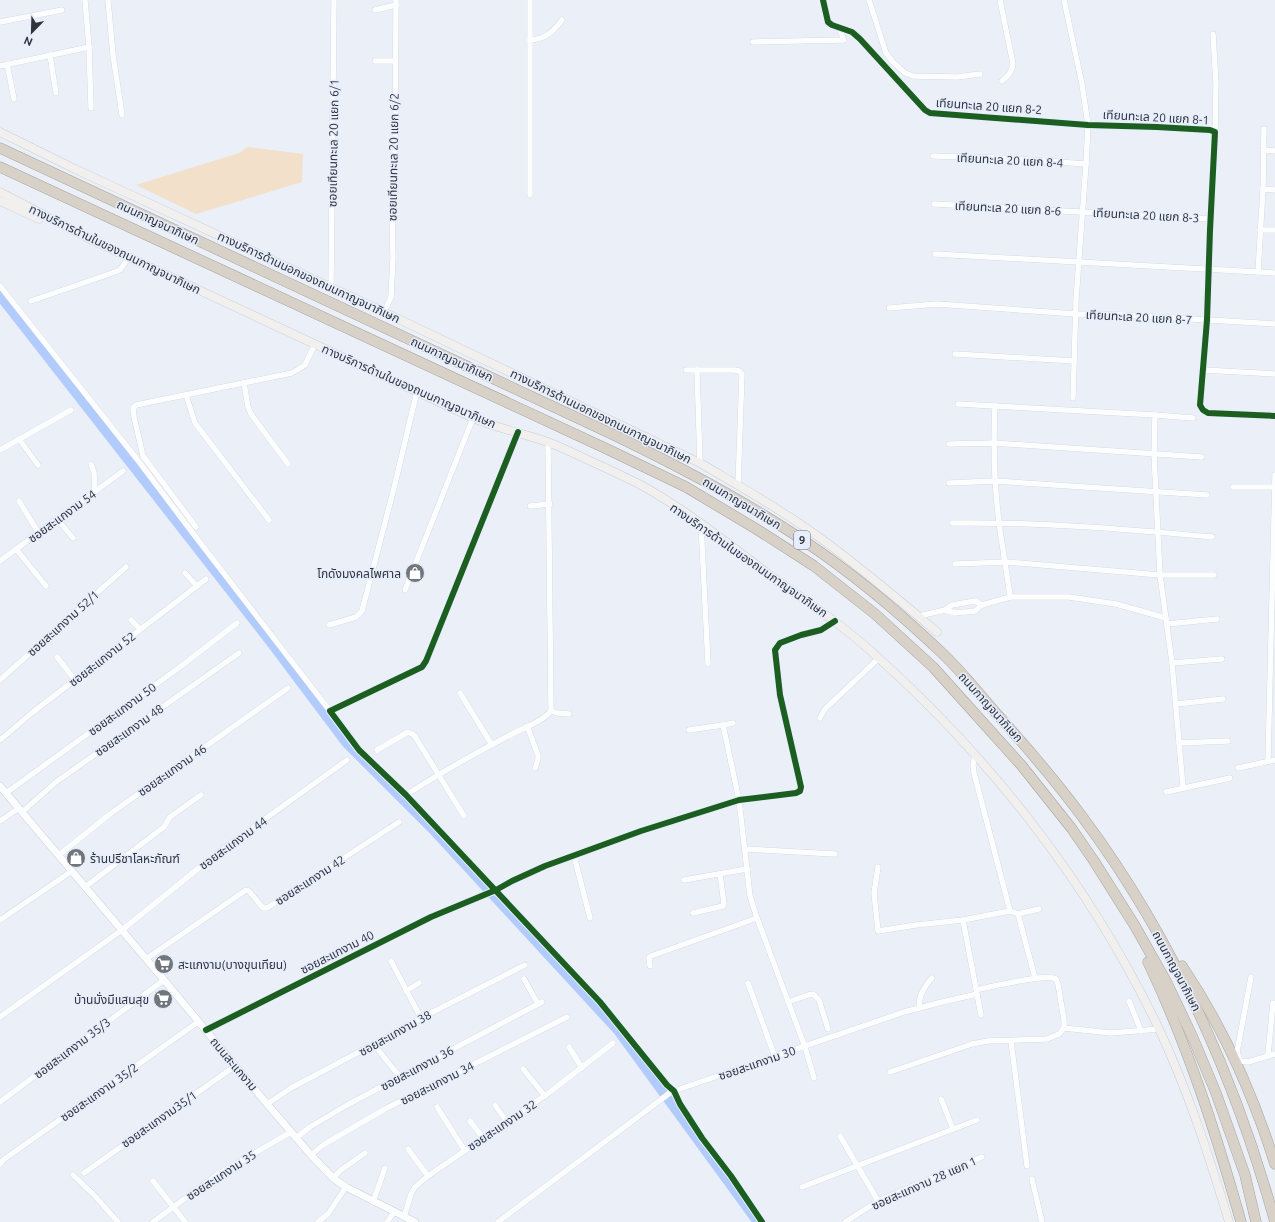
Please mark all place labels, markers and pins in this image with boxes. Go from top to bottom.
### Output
shop icon: โกดังมงคลไพศาล [404,562,426,584]
place label: โกดังมงคลไพศาล [317,567,401,580]
shop icon: ร้านปรีชาโลหะภัณฑ์ [65,847,87,869]
place label: ร้านปรีชาโลหะภัณฑ์ [90,852,180,865]
supermarket icon: สะแกงาม(บางขุนเทียน) [153,953,175,975]
place label: สะแกงาม(บางขุนเทียน) [178,958,287,972]
supermarket icon: บ้านมั่งมีแสนสุข [152,988,174,1010]
place label: บ้านมั่งมีแสนสุข [74,991,149,1007]

